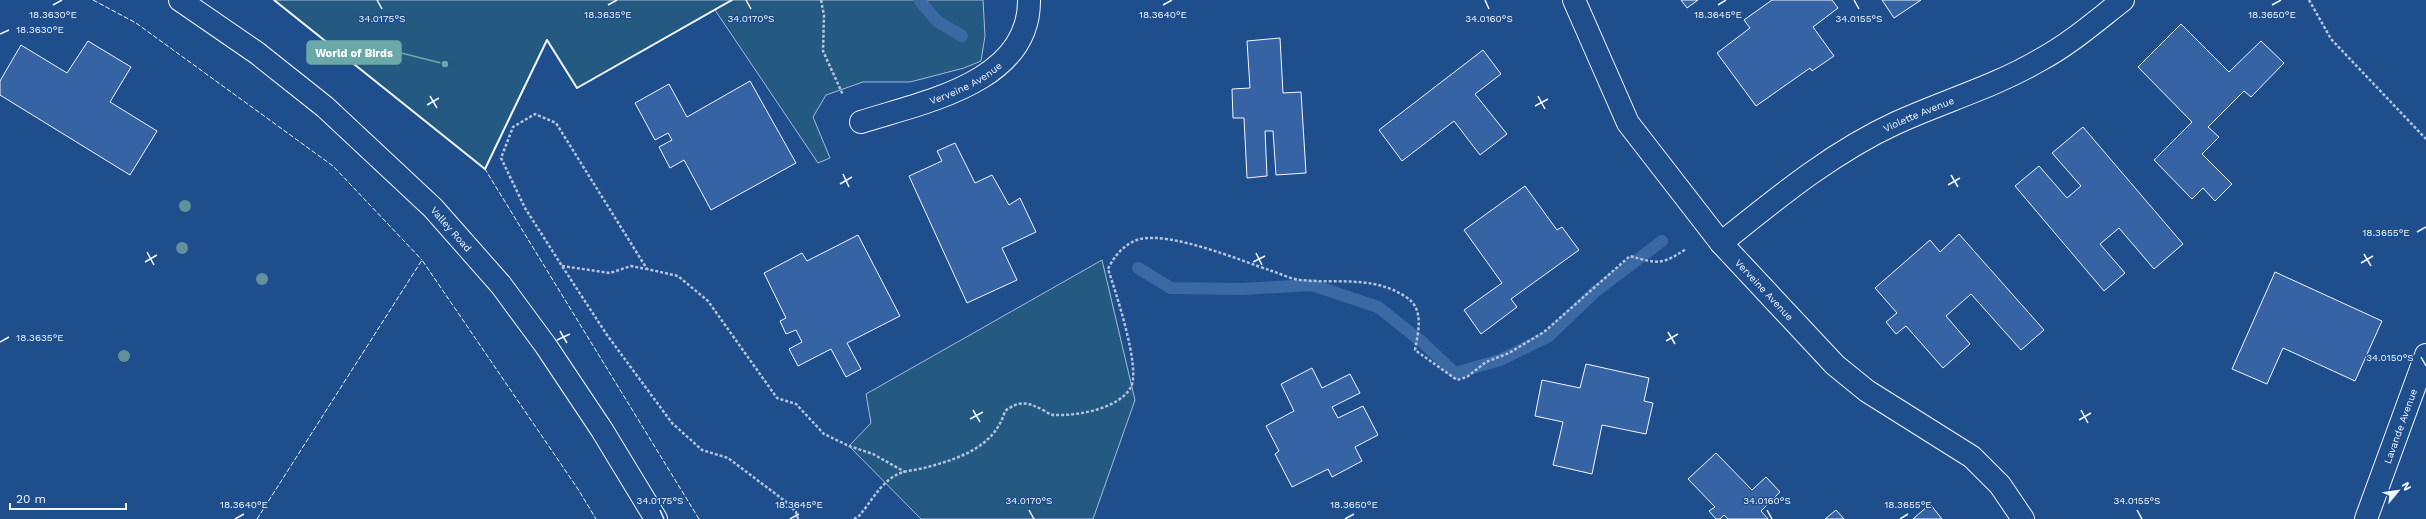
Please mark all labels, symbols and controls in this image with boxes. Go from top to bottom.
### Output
text: 18.3630°E [29,9,77,20]
text: 18.3635°E [584,9,632,20]
text: 18.3640°E [1139,9,1187,20]
text: 18.3645°E [1694,9,1742,20]
text: 18.3650°E [2248,9,2296,20]
text: 34.0175°S [359,13,405,24]
text: 34.0170°S [727,13,775,24]
text: 34.0160°S [1465,13,1513,24]
text: 34.0155°S [1835,13,1883,24]
text: 18.3630°E [16,24,64,35]
callout: World of Birds [307,41,401,64]
text: World of Birds [315,47,393,60]
street label: Verveine Avenue [928,59,1004,106]
street label: Violette Avenue [1881,94,1956,134]
street label: Valley Road [429,204,474,253]
text: 18.3655°E [2362,227,2410,238]
street label: Verveine Avenue [1733,257,1796,323]
text: 18.3635°E [16,332,64,343]
text: 34.0150°S [2366,352,2414,363]
street label: Lavande Avenue [2381,387,2419,465]
north arrow [2378,471,2418,511]
text: N [2399,480,2414,493]
scale bar [10,485,126,511]
text: 20 m [16,492,46,506]
text: 34.0175°S [637,495,683,506]
text: 34.0170°S [1005,495,1053,506]
text: 34.0160°S [1743,495,1791,506]
text: 34.0155°S [2113,495,2161,506]
text: 18.3640°E [220,499,268,510]
text: 18.3645°E [775,499,823,510]
text: 18.3650°E [1330,499,1378,510]
text: 18.3655°E [1884,499,1932,510]

